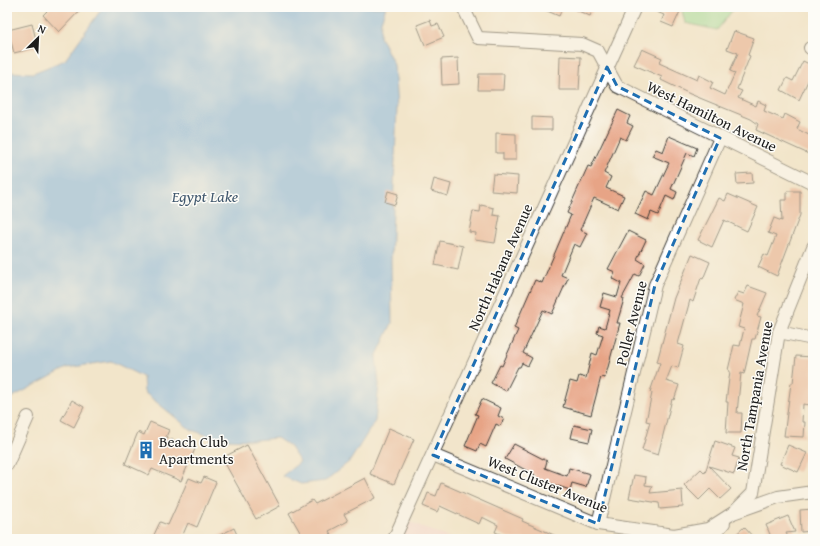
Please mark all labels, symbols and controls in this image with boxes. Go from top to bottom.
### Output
north arrow [18,18,58,58]
text: N [35,20,49,38]
street label: West Hamilton Avenue [643,75,781,157]
water label: Egypt Lake [171,184,239,208]
street label: North Habana Avenue [462,200,538,334]
street label: Poller Avenue [610,278,652,368]
street label: North Tampania Avenue [730,319,778,473]
place label: Beach Club Apartments [159,431,234,469]
building icon: Beach Club Apartments [136,440,156,460]
street label: West Cluster Avenue [485,450,611,518]

